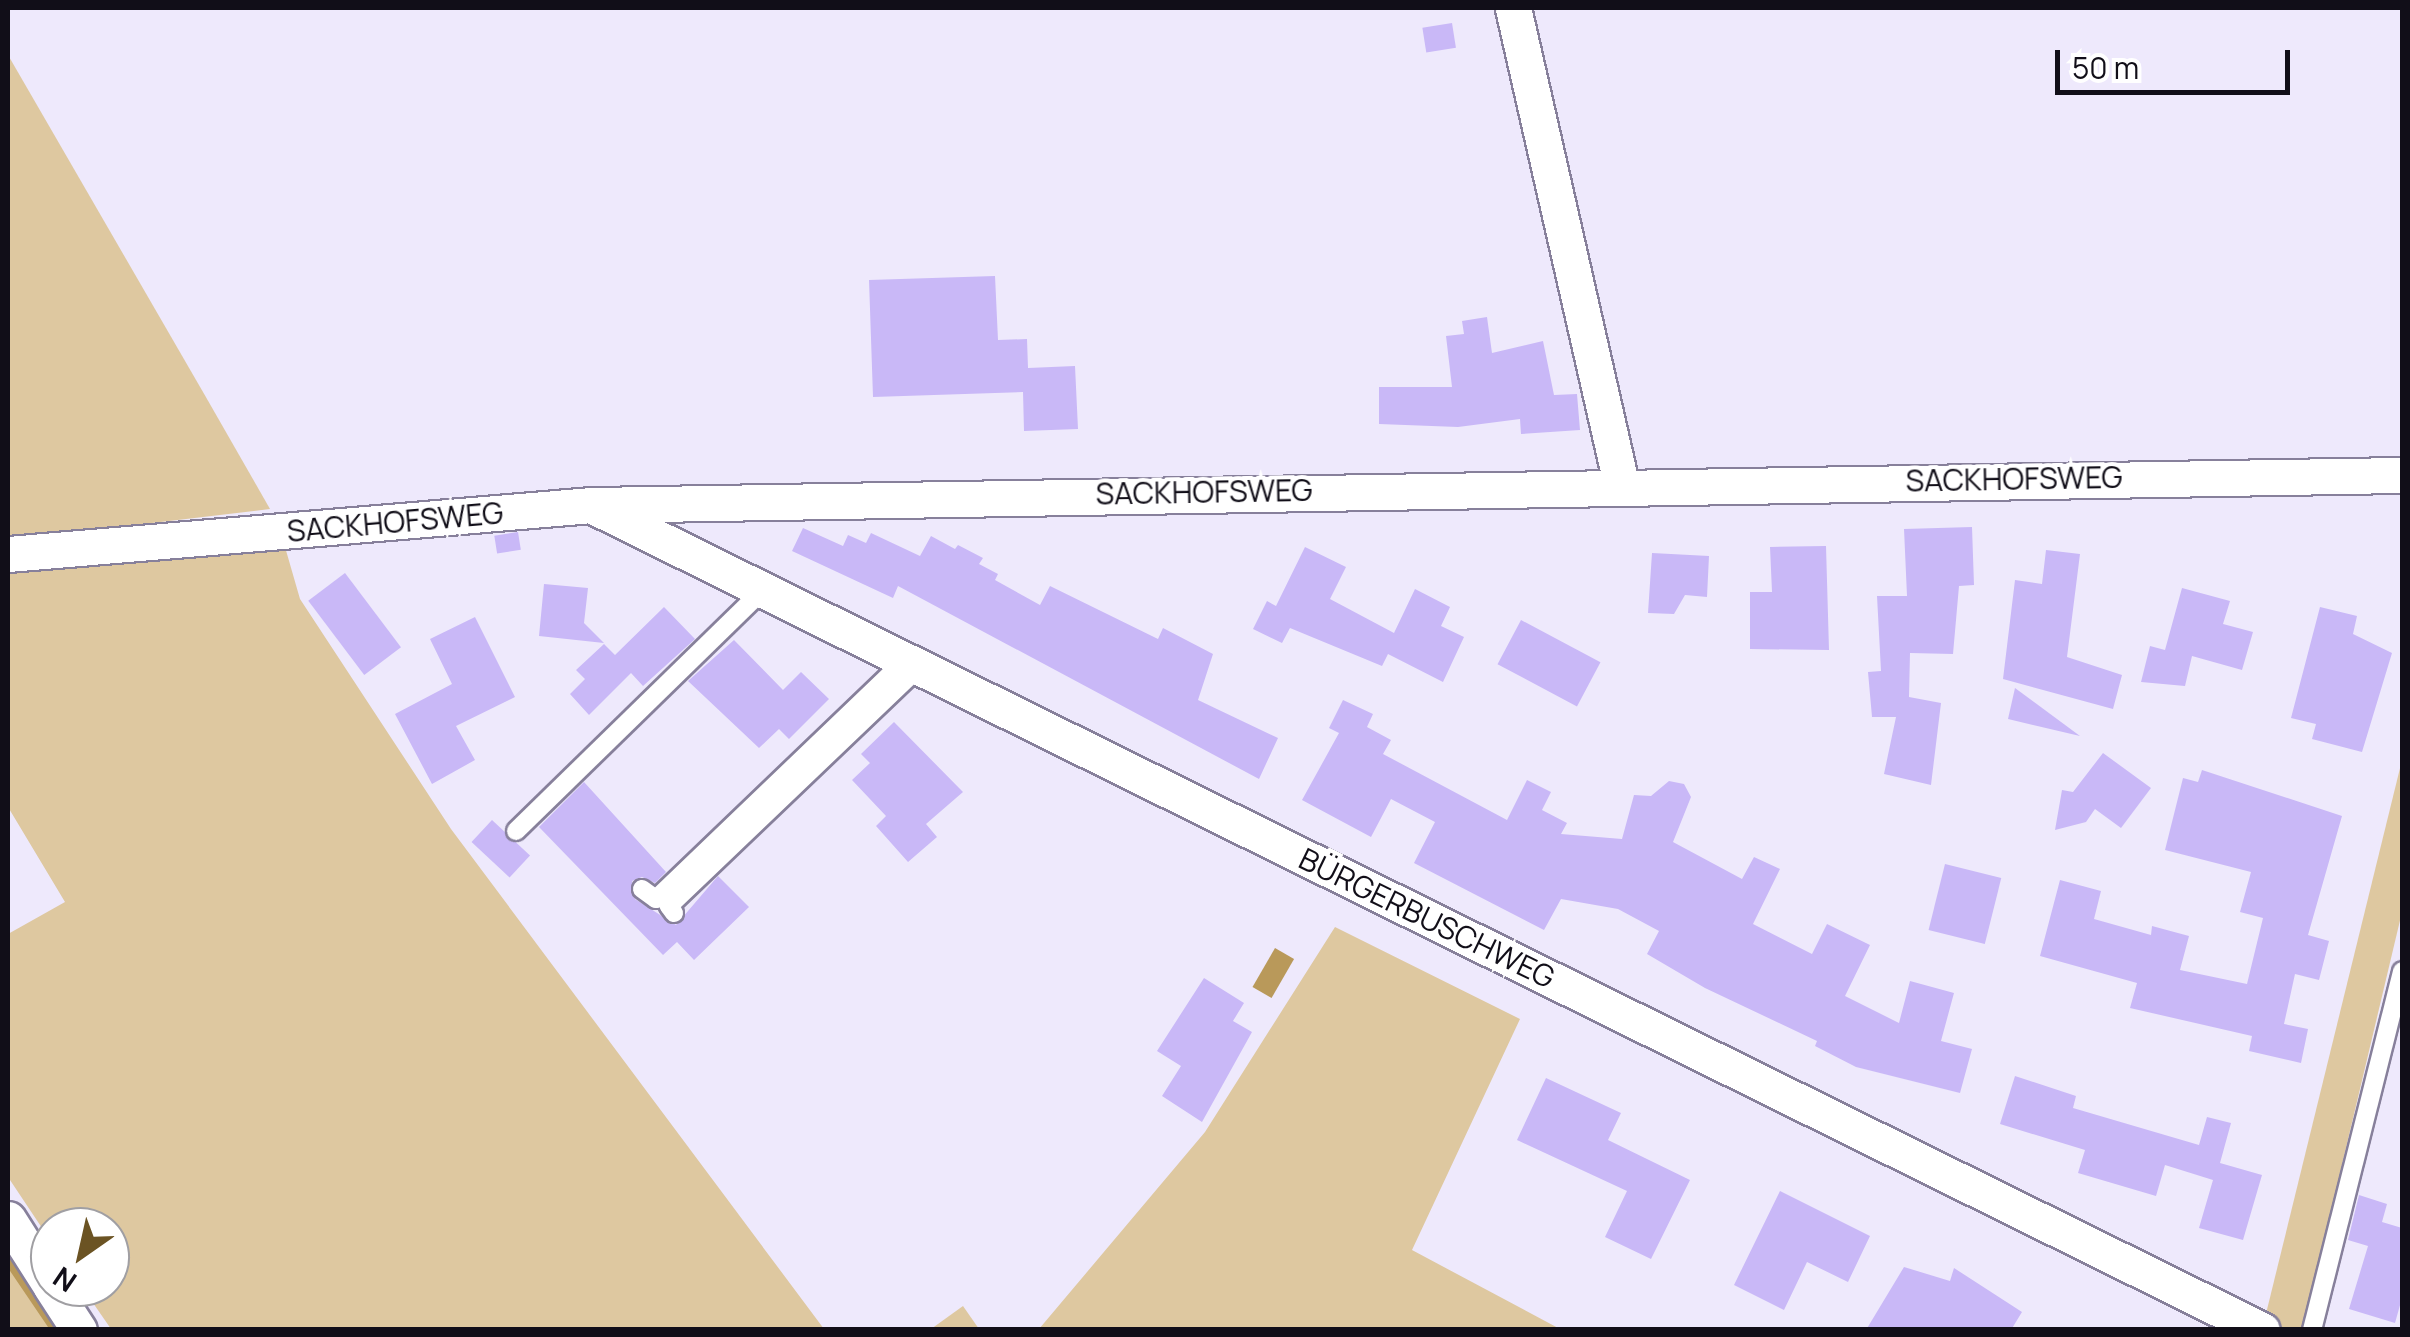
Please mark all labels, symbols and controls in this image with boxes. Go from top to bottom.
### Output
scale bar [2060,30,2295,92]
text: 50 m [2072,47,2139,88]
street label: SACKHOFSWEG [1905,459,2123,499]
street label: SACKHOFSWEG [1095,472,1313,512]
street label: SACKHOFSWEG [285,495,505,549]
street label: BÜRGERBUSCHWEG [1293,840,1561,996]
north arrow [30,1207,130,1307]
text: N [45,1259,83,1302]

